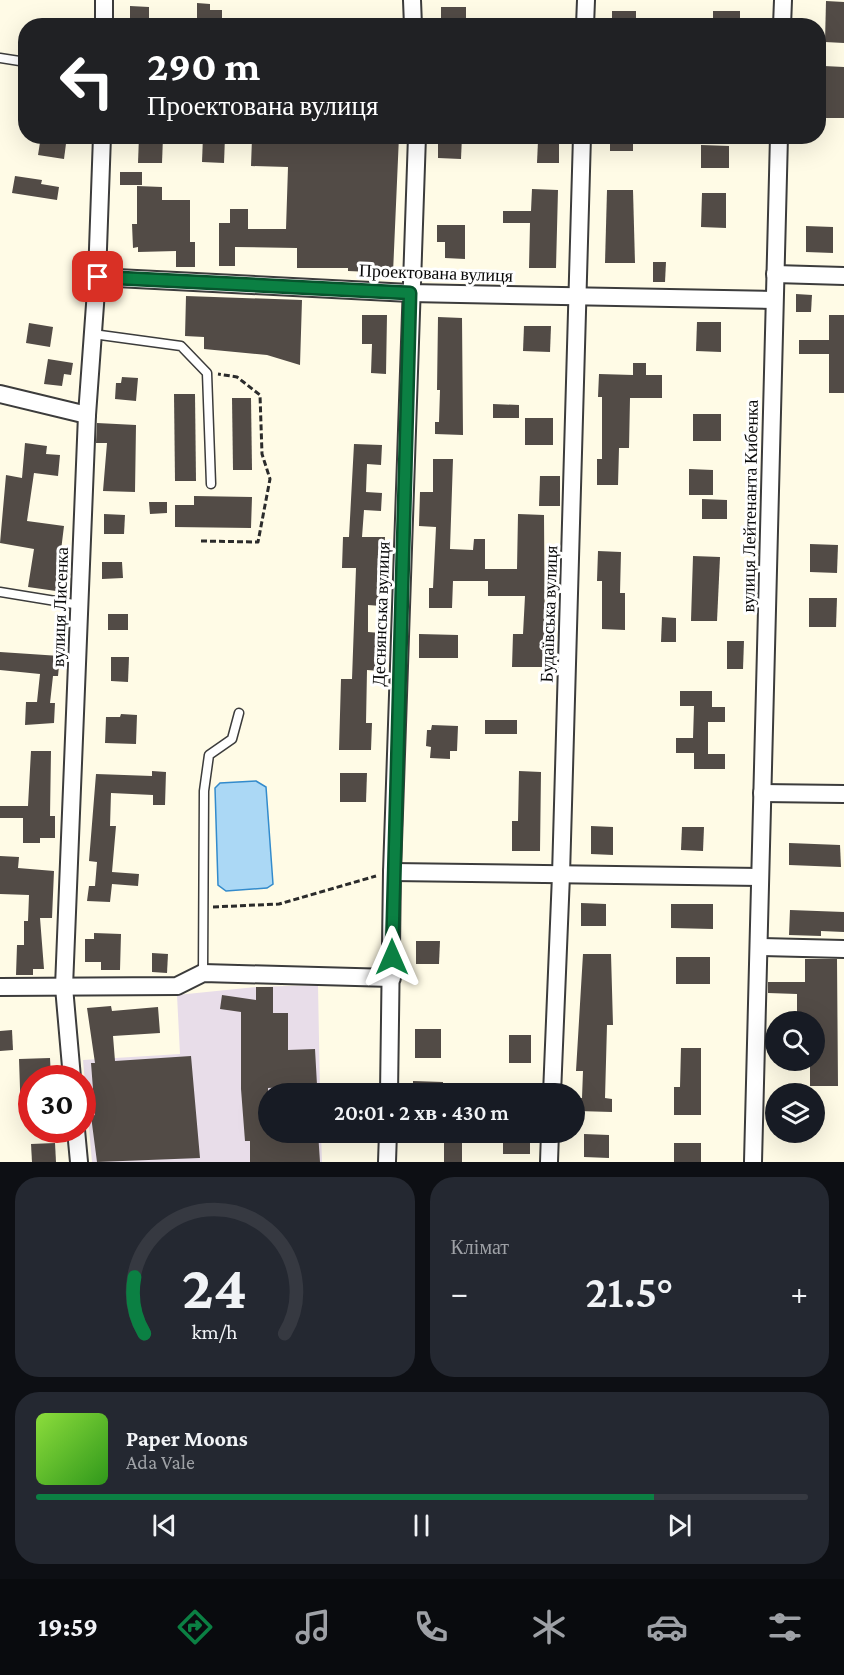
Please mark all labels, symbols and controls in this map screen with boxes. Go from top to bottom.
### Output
icon: left [48,42,126,120]
text: 290 m [147,42,260,89]
text: Проектована вулиця [147,91,378,121]
pin [72,251,123,302]
icon: arrive [81,260,114,293]
street label: Проектована вулиця [359,260,513,286]
street label: вулиця Лейтенанта Кибенка [738,399,762,613]
street label: Деснянська вулиця [368,541,394,687]
street label: Будаївська вулиця [537,545,561,683]
street label: вулиця Лисенка [48,547,72,667]
position arrow [360,925,424,989]
map controls [765,1011,825,1143]
button: search [765,1011,825,1071]
speed limit sign: 30 [18,1065,96,1143]
button: layers [765,1083,825,1143]
text: 20:01 · 2 хв · 430 m [334,1100,509,1125]
text: Клімат [451,1236,509,1258]
text: 24 [182,1252,247,1321]
text: 21.5° [585,1267,673,1317]
text: − [451,1274,468,1311]
text: + [791,1274,808,1311]
text: km/h [192,1320,238,1344]
text: Paper Moons [126,1426,248,1451]
text: Ada Vale [126,1451,195,1473]
icon: previous [148,1509,181,1542]
icon: pause [405,1509,438,1542]
icon: next [663,1509,696,1542]
icon: directions [174,1606,216,1648]
icon: music [292,1606,334,1648]
icon: phone [410,1606,452,1648]
icon: climate [528,1606,570,1648]
icon: car [646,1606,688,1648]
icon: filters [764,1606,806,1648]
text: 19:59 [38,1612,98,1642]

